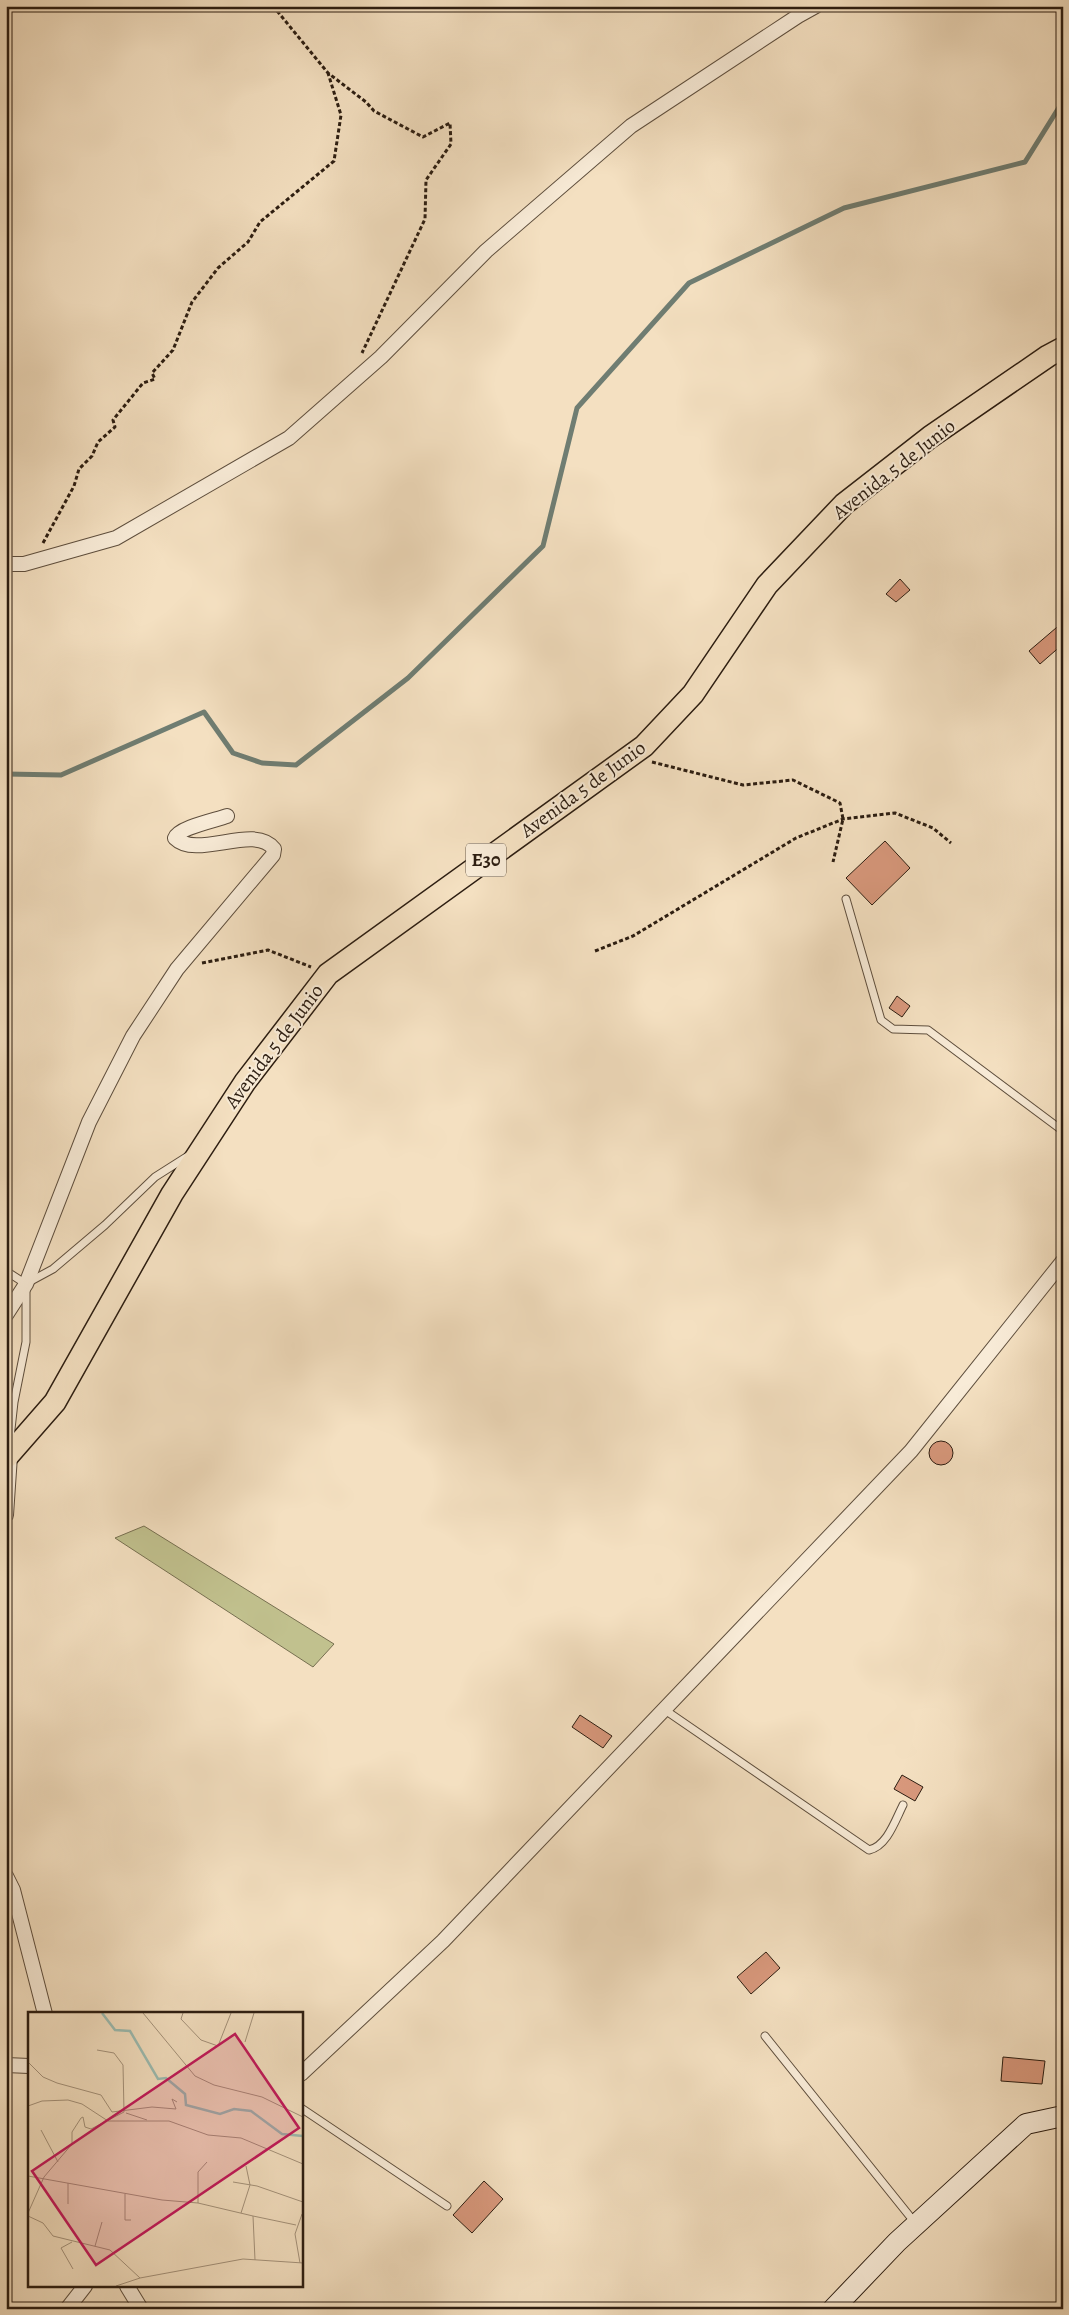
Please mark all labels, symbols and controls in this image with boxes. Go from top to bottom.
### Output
street label: Avenida 5 de Junio [826,412,961,526]
street label: Avenida 5 de Junio [514,734,651,844]
road number: E30 [466,844,506,876]
street label: Avenida 5 de Junio [218,978,330,1114]
inset map [28,2012,302,2288]

